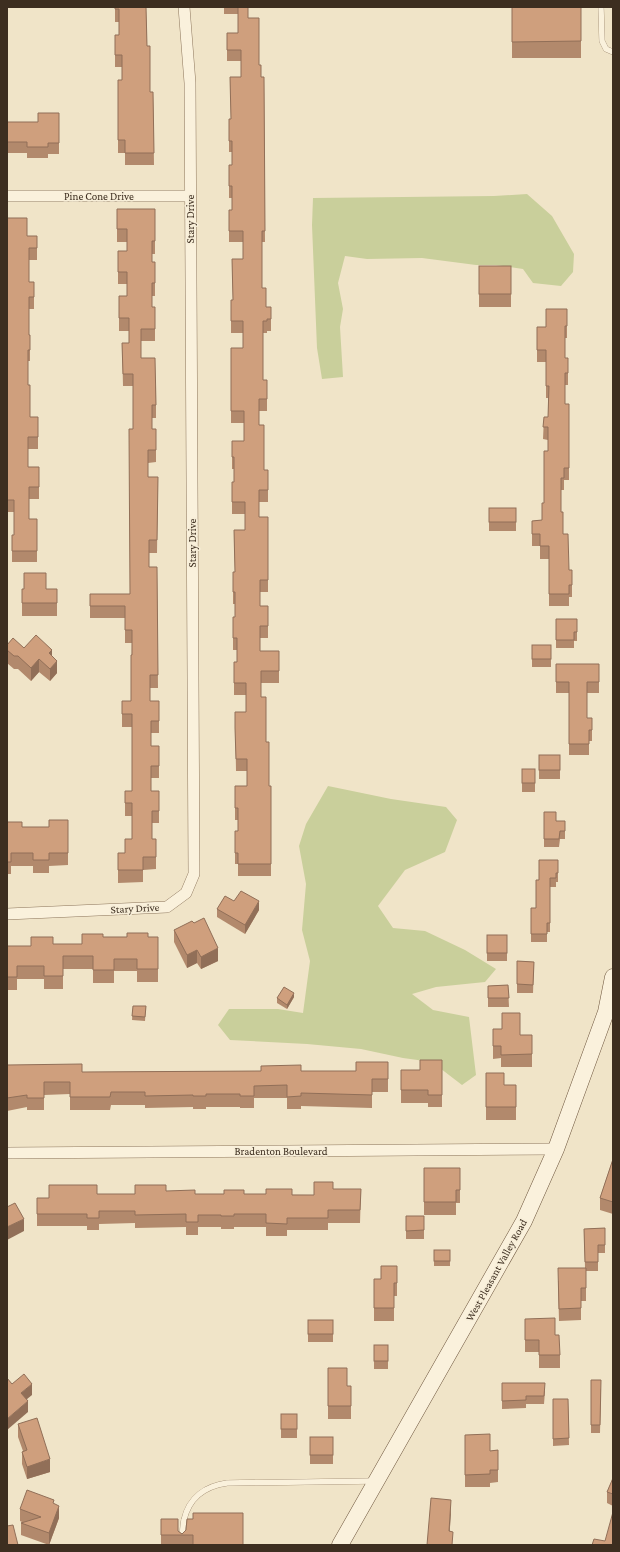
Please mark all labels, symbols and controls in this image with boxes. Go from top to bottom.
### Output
street label: Pine Cone Drive [64,190,134,202]
street label: Stary Drive [184,194,197,243]
street label: Stary Drive [186,518,199,567]
street label: Stary Drive [110,901,160,916]
street label: Bradenton Boulevard [235,1145,328,1157]
street label: West Pleasant Valley Road [463,1217,530,1324]

